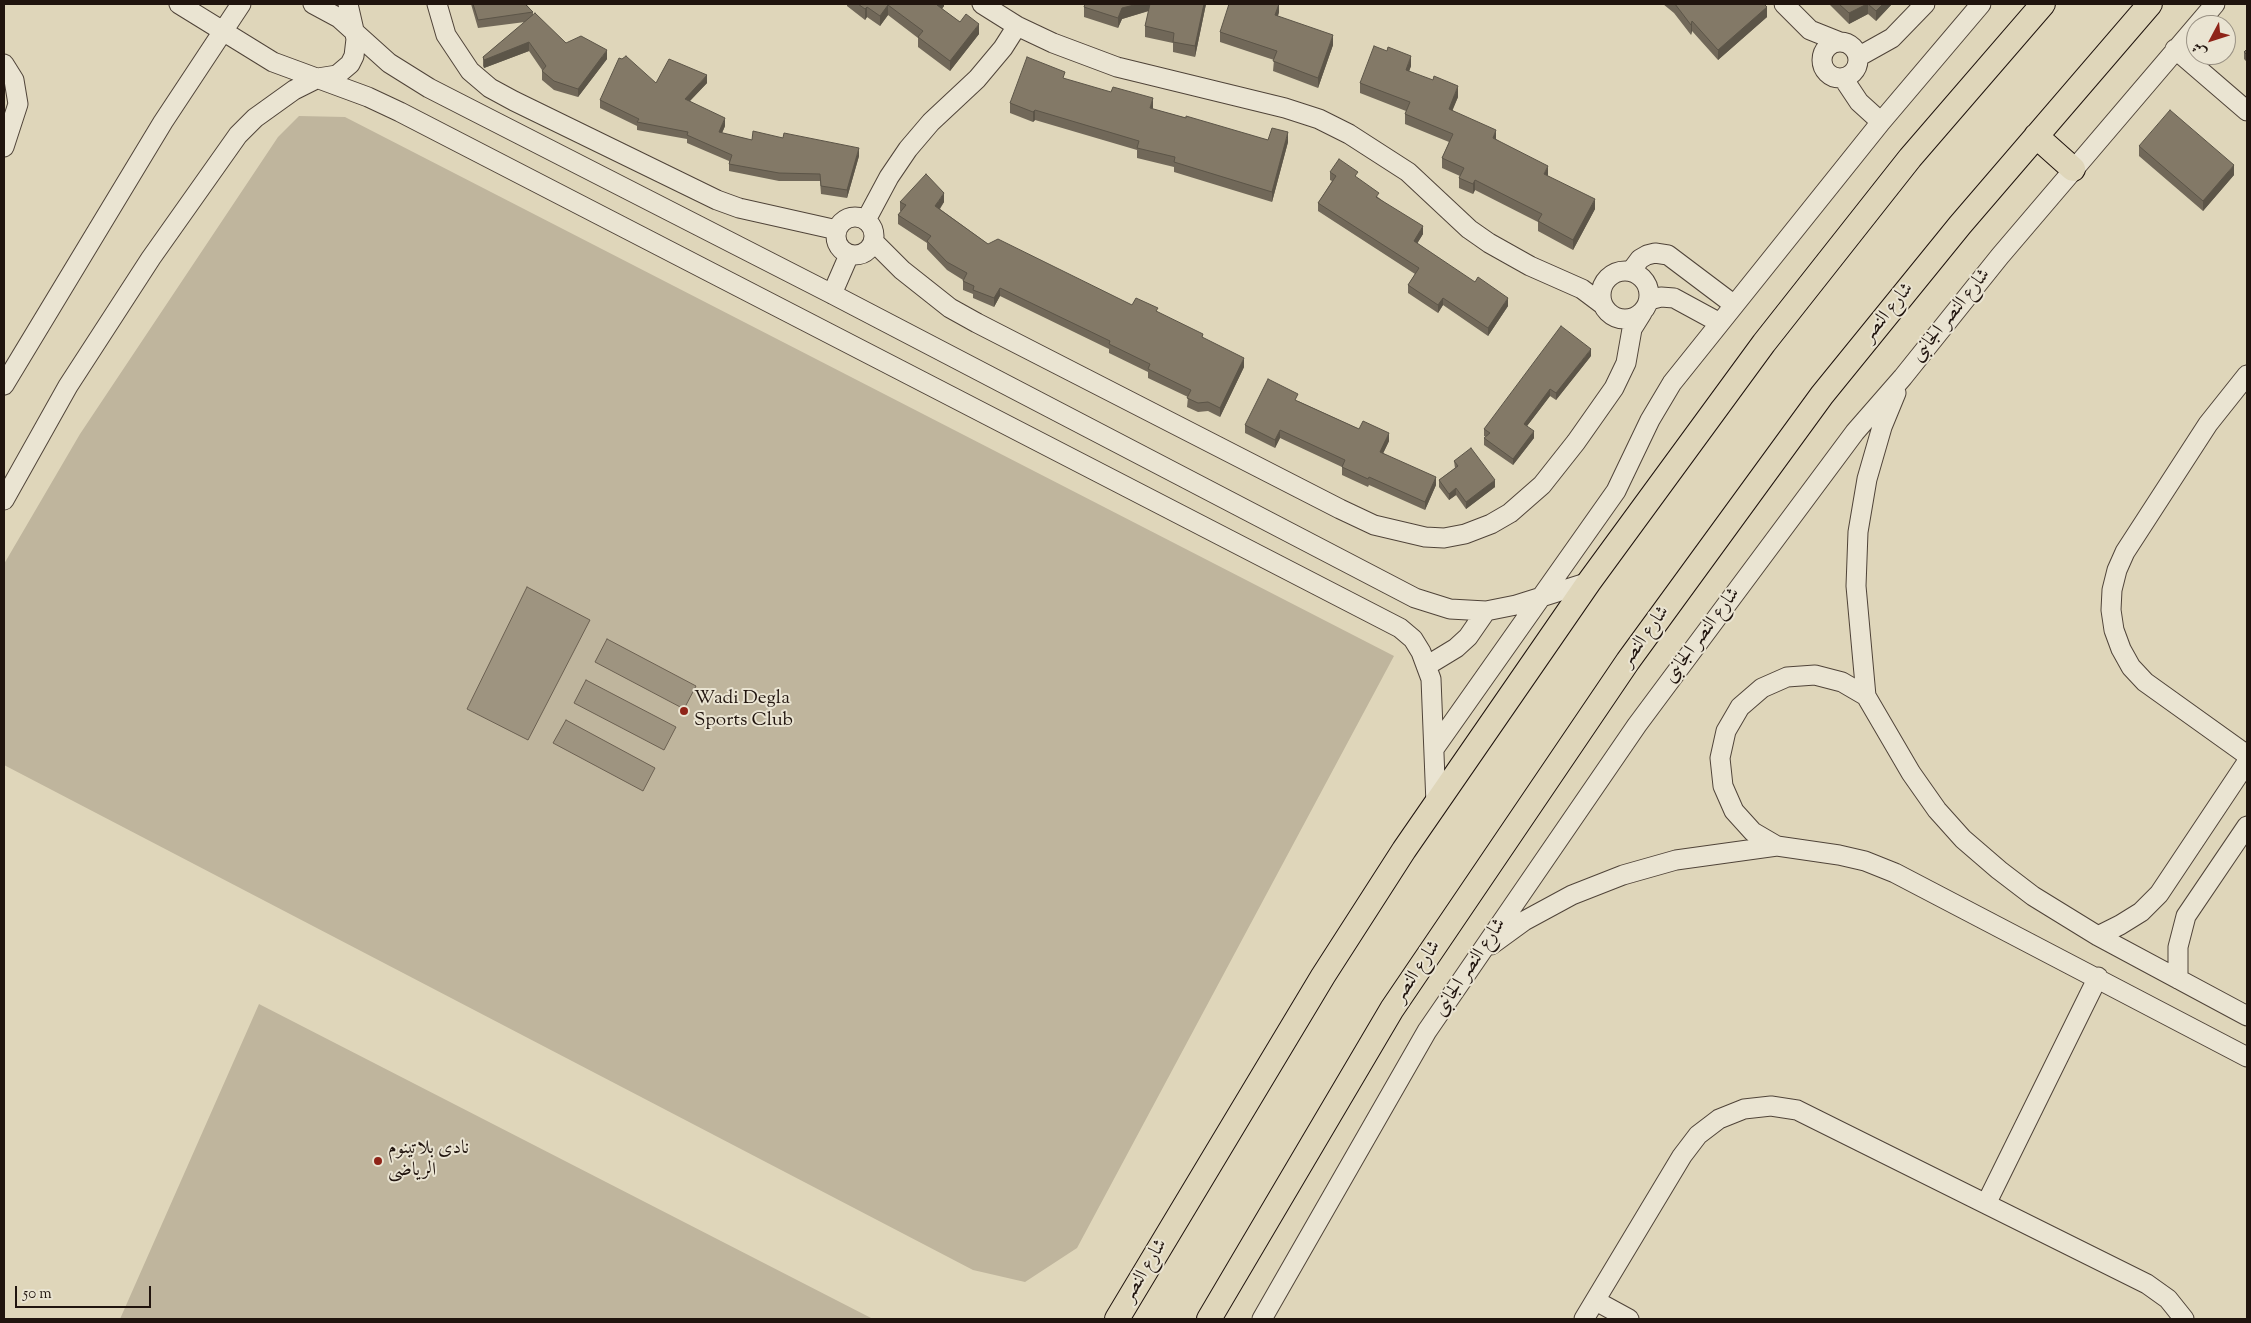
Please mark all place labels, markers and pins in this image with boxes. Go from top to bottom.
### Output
place label: Wadi Degla Sports Club [694,689,793,733]
marker: Wadi Degla Sports Club [678,705,690,717]
place label: نادى بلاتينوم الرياضى [388,1139,469,1183]
marker: نادى بلاتينوم الرياضى [372,1155,384,1167]

